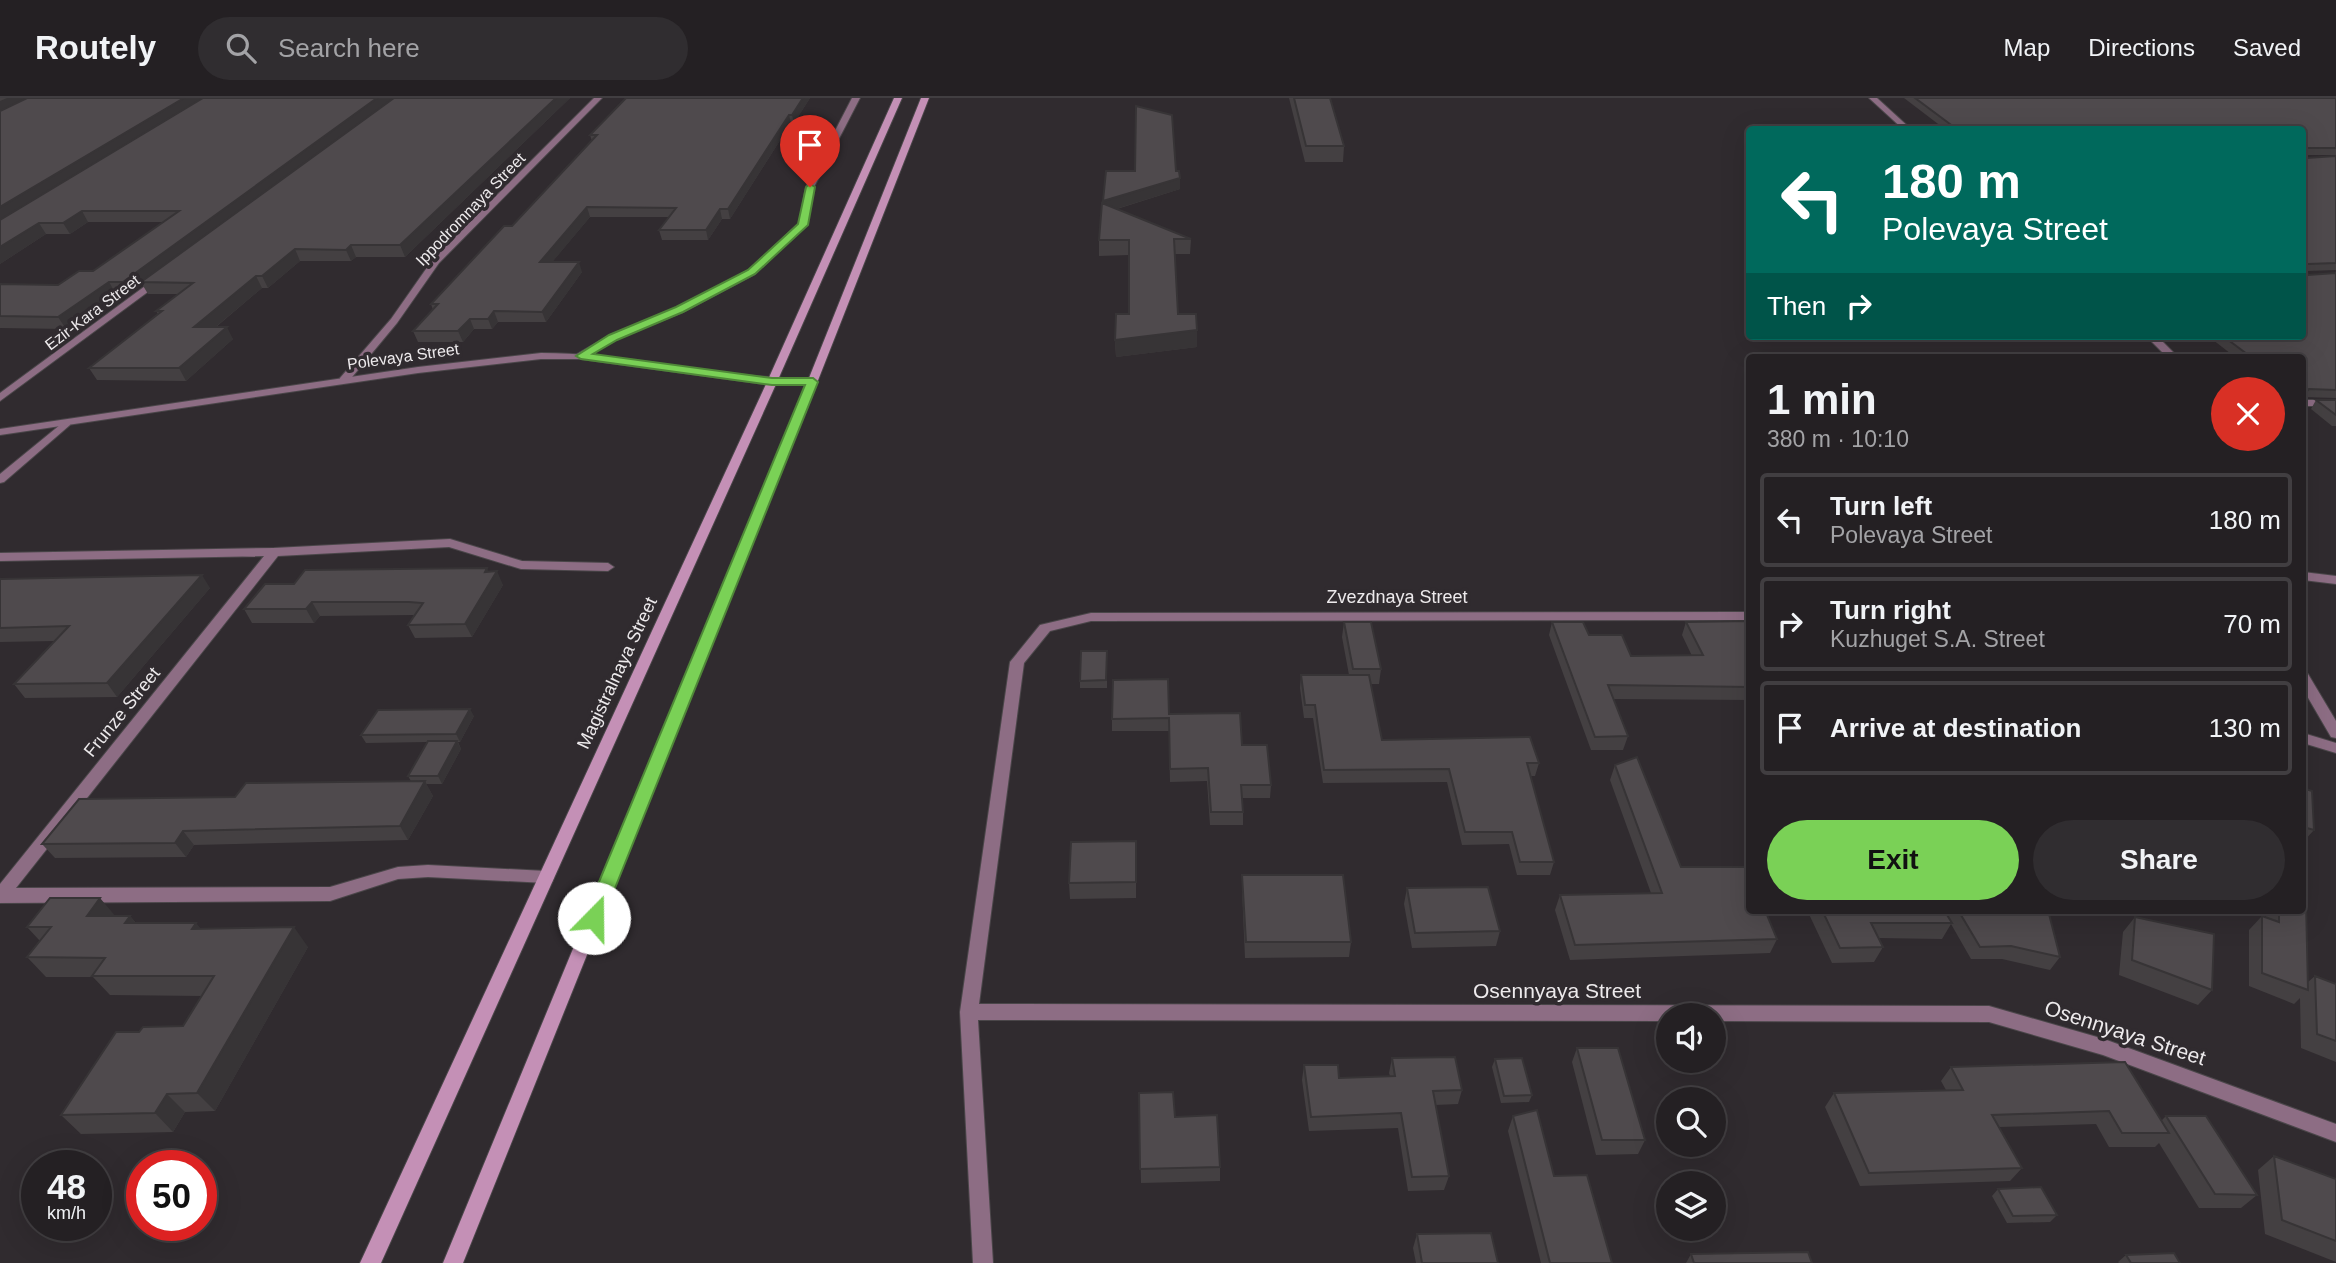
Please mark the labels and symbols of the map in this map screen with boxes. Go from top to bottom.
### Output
pin [780,115,840,187]
street label: Ippodromnaya Street [412,149,529,269]
street label: Ezir-Kara Street [42,271,143,353]
street label: Polevaya Street [346,340,461,373]
street label: Zvezdnaya Street [1326,587,1468,607]
street label: Magistralnaya Street [573,594,661,752]
street label: Frunze Street [80,663,164,761]
position arrow [557,881,631,955]
street label: Osennyaya Street [1473,979,1641,1002]
street label: Osennyaya Street [2042,996,2209,1069]
speed limit sign: 50 [126,1150,217,1241]

